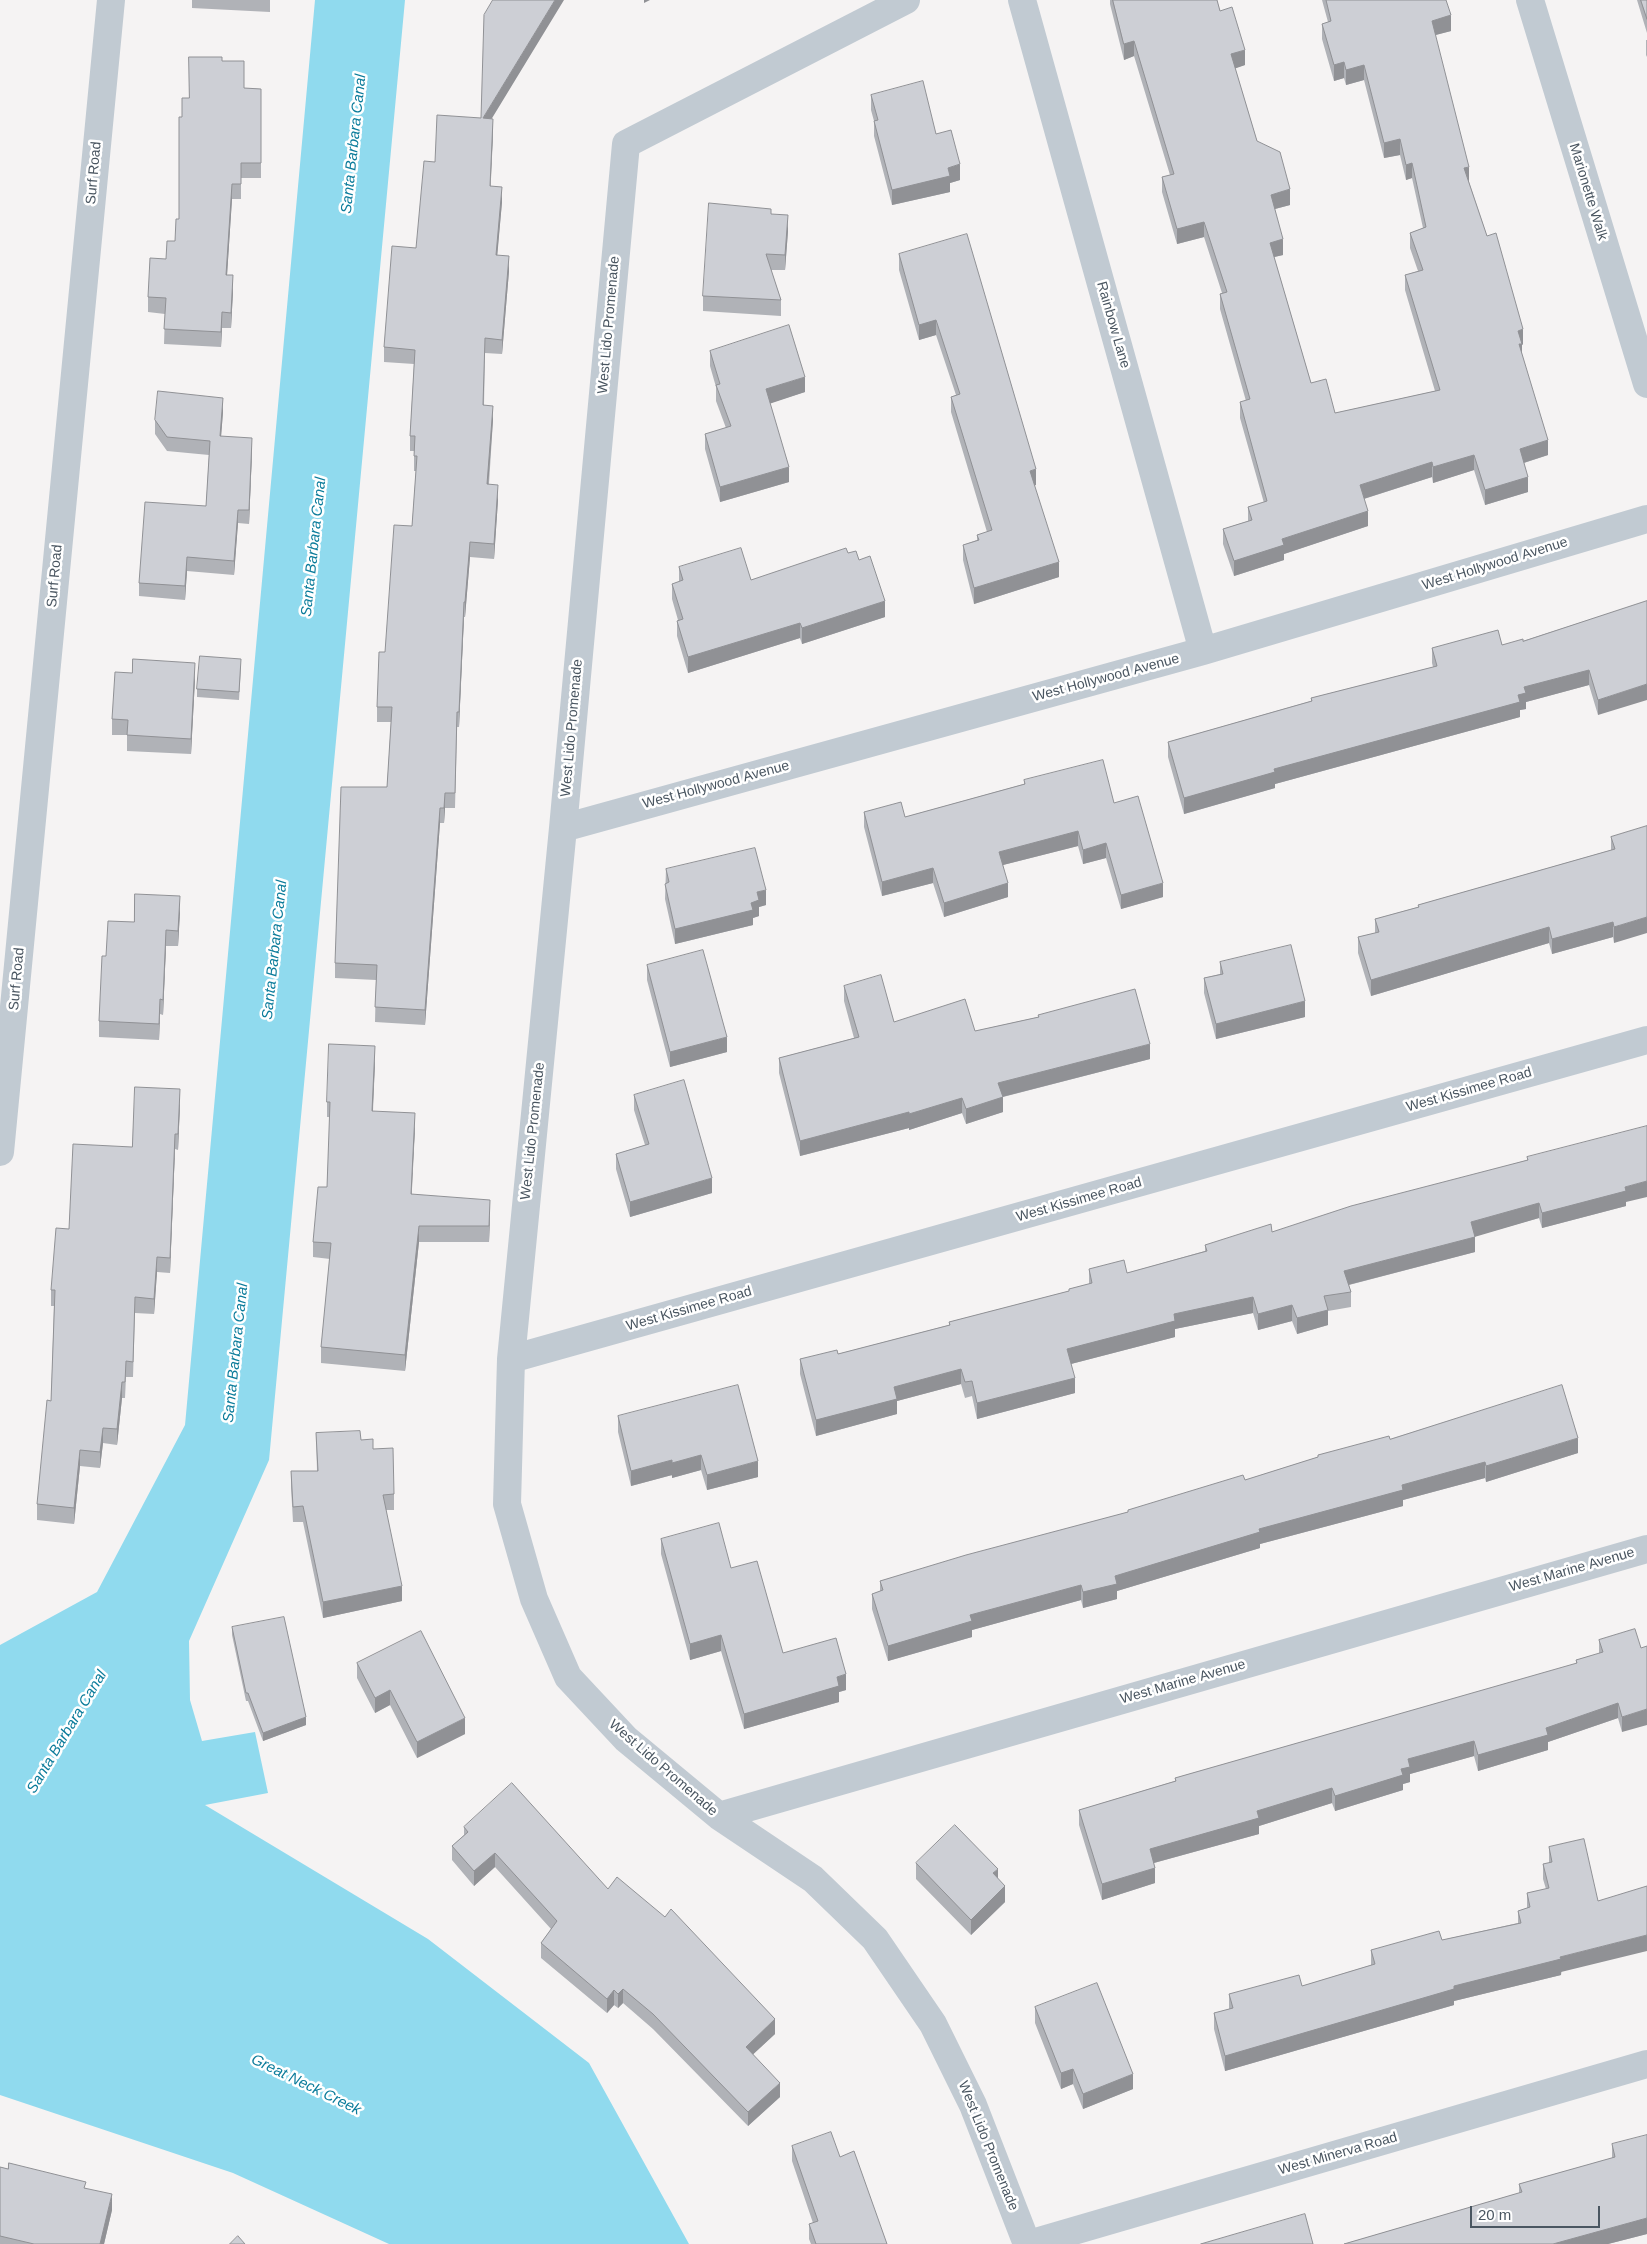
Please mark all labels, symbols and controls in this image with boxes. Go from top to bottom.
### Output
water label: Santa Barbara Canal [338,73,370,215]
street label: Surf Road [83,141,105,205]
street label: Marionette Walk [1565,141,1611,243]
street label: West Lido Promenade [595,255,623,395]
street label: Rainbow Lane [1093,280,1133,370]
water label: Santa Barbara Canal [298,476,330,618]
street label: West Hollywood Avenue [1420,534,1570,594]
street label: Surf Road [44,544,66,608]
street label: West Hollywood Avenue [1031,650,1181,706]
street label: West Lido Promenade [558,658,586,798]
street label: West Hollywood Avenue [641,757,791,813]
water label: Santa Barbara Canal [259,879,291,1021]
street label: Surf Road [6,947,28,1011]
street label: West Lido Promenade [517,1061,549,1201]
street label: West Kissimee Road [1404,1064,1534,1116]
street label: West Kissimee Road [1014,1174,1144,1226]
water label: Santa Barbara Canal [220,1282,252,1424]
street label: West Kissimee Road [624,1283,754,1335]
street label: West Marine Avenue [1507,1544,1637,1596]
street label: West Marine Avenue [1118,1656,1248,1708]
water label: Santa Barbara Canal [23,1667,111,1797]
street label: West Lido Promenade [605,1716,721,1820]
water label: Great Neck Creek [248,2051,364,2119]
street label: West Lido Promenade [954,2079,1022,2213]
street label: West Minerva Road [1277,2129,1399,2179]
scale bar [1472,2196,1602,2228]
text: 20 m [1478,2206,1511,2223]

